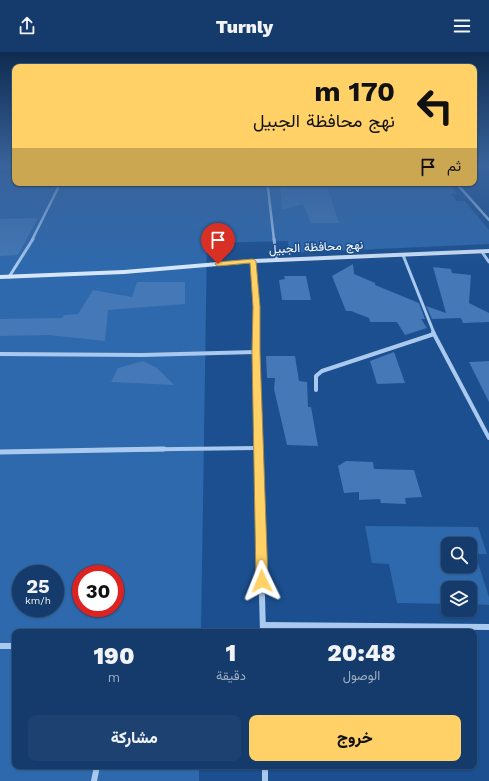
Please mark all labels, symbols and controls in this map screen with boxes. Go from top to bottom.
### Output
icon: share [16,15,38,37]
icon: menu [451,15,473,37]
text: Turnly [216,16,273,37]
text: 170 m [314,75,395,108]
icon: left [409,80,461,132]
text: نهج محافظة الجبيل [253,110,395,131]
icon: arrive [417,156,439,178]
text: ثم [447,157,461,175]
pin [201,223,235,264]
icon: arrive [207,229,229,251]
street label: نهج محافظة الجبيل [268,238,364,258]
map controls [441,537,477,617]
button: search [441,537,477,573]
position arrow [241,560,283,602]
speed limit sign: 30 [72,565,124,617]
text: 25 [26,574,50,598]
button: layers [441,581,477,617]
text: km/h [25,595,51,606]
text: 1 [226,639,236,667]
text: 20:48 [327,639,396,667]
text: 190 [93,642,135,670]
text: دقيقة [216,668,246,683]
text: الوصول [343,668,380,683]
text: m [108,670,120,685]
button: مشاركة [28,715,241,761]
button: خروج [249,715,461,761]

